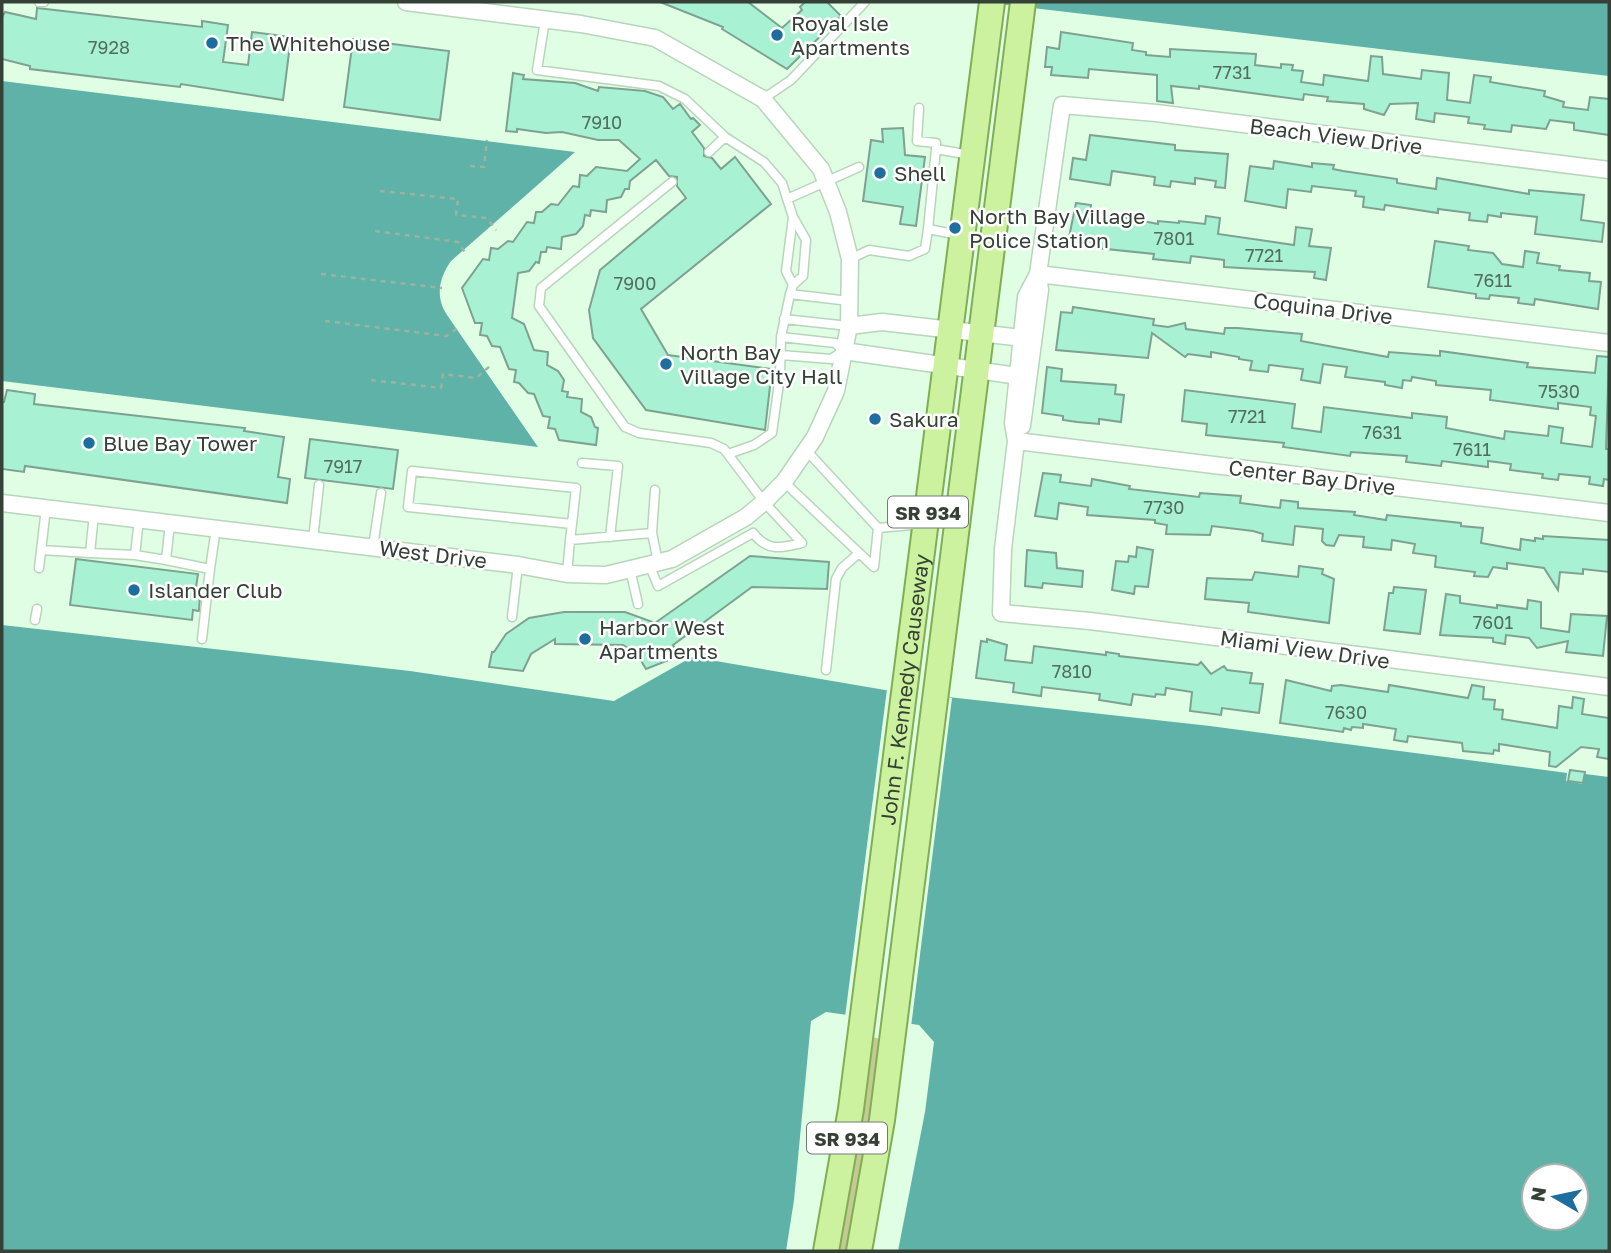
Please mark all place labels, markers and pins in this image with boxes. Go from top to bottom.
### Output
place label: Royal Isle Apartments [791,10,910,60]
marker: Royal Isle Apartments [769,27,785,43]
place label: The Whitehouse [226,30,390,56]
marker: The Whitehouse [204,35,220,51]
place label: Shell [894,160,946,186]
marker: Shell [872,165,888,181]
place label: North Bay Village Police Station [969,203,1145,253]
marker: North Bay Village Police Station [947,220,963,236]
place label: North Bay Village City Hall [680,339,842,389]
marker: North Bay Village City Hall [658,356,674,372]
place label: Sakura [889,406,959,432]
marker: Sakura [867,411,883,427]
place label: Blue Bay Tower [103,430,257,456]
marker: Blue Bay Tower [81,435,97,451]
place label: Islander Club [148,577,282,603]
marker: Islander Club [126,582,142,598]
place label: Harbor West Apartments [599,614,725,664]
marker: Harbor West Apartments [577,631,593,647]

